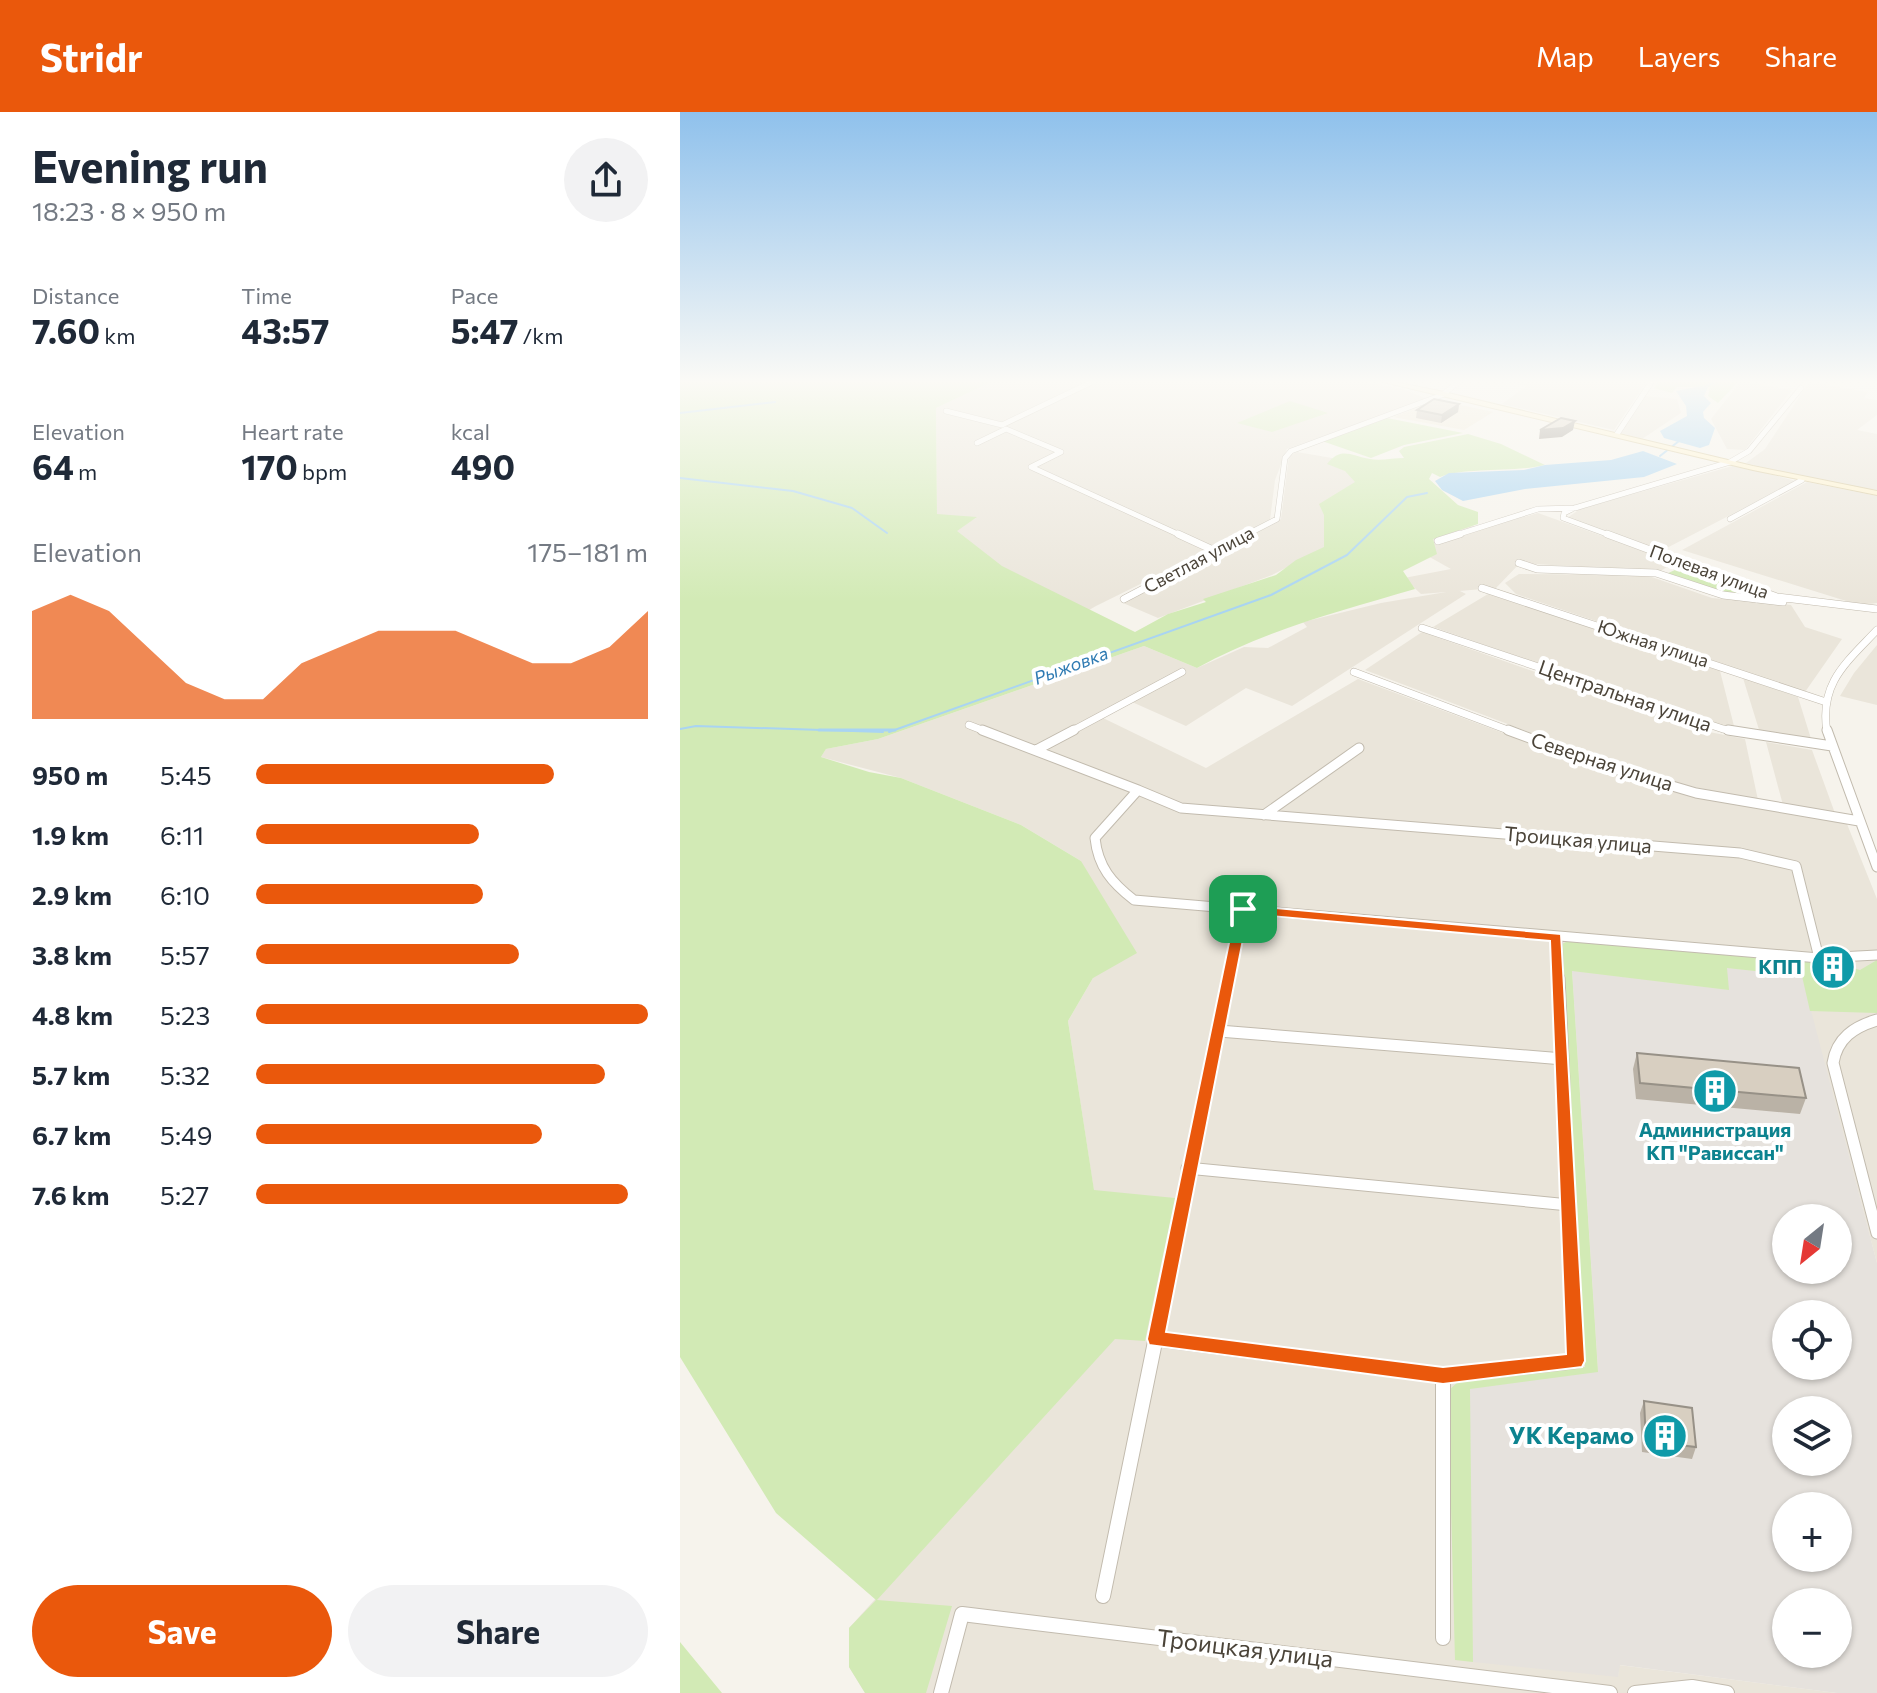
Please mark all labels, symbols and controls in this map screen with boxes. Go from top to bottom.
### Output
text: Stridr [40,33,143,80]
text: Map [1536,39,1594,73]
text: Layers [1638,39,1720,73]
text: Share [1764,39,1837,73]
text: Evening run [32,138,268,192]
button: share [564,138,648,222]
text: 18:23 · 8 × 950 m [32,195,226,226]
text: Distance [32,282,119,309]
text: Time [241,282,292,309]
text: Pace [451,282,498,309]
text: 7.60 [32,309,100,351]
text: 43:57 [241,309,330,351]
text: 5:47 [451,309,518,351]
text: km [100,322,135,349]
text: /km [518,322,563,349]
text: Elevation [32,418,125,445]
text: Heart rate [241,418,344,445]
text: kcal [451,418,490,445]
text: 64 [32,445,74,487]
text: 170 [241,445,298,487]
text: 490 [451,445,515,487]
text: m [74,458,97,485]
text: bpm [298,458,347,485]
street label: Светлая улица [1140,521,1257,597]
text: Elevation [32,536,142,567]
text: 175–181 m [527,536,648,567]
street label: Полевая улица [1647,539,1772,603]
street label: Южная улица [1595,615,1712,671]
water label: Рыжовка [1031,641,1111,689]
street label: Центральная улица [1536,654,1715,736]
street label: Северная улица [1528,727,1676,795]
text: 950 m [32,759,108,790]
text: 5:45 [160,759,212,790]
text: 1.9 km [32,819,109,850]
text: 6:11 [160,819,204,850]
street label: Троицкая улица [1503,821,1653,857]
pin [1209,875,1277,943]
text: 2.9 km [32,879,112,910]
text: 6:10 [160,879,210,910]
icon: arrive [1221,887,1265,931]
text: 3.8 km [32,939,112,970]
text: 5:57 [160,939,210,970]
building icon: КПП [1809,943,1857,991]
place label: КПП [1758,954,1802,978]
text: 4.8 km [32,999,113,1030]
text: 5:23 [160,999,210,1030]
text: 5.7 km [32,1059,110,1090]
text: 5:32 [160,1059,210,1090]
building icon: Администрация КП "Рависсан" [1691,1067,1739,1115]
place label: Администрация КП "Рависсан" [1639,1117,1791,1164]
text: 6.7 km [32,1119,111,1150]
text: 5:49 [160,1119,212,1150]
text: 7.6 km [32,1179,109,1210]
text: 5:27 [160,1179,209,1210]
north arrow [1772,1204,1852,1284]
map controls [1772,1204,1852,1668]
button: locate [1772,1300,1852,1380]
button: layers [1772,1396,1852,1476]
building icon: УК Керамо [1641,1412,1689,1460]
place label: УК Керамо [1509,1420,1634,1449]
button: + [1772,1492,1852,1572]
button: Save [32,1585,332,1677]
button: Share [348,1585,648,1677]
button: − [1772,1588,1852,1668]
street label: Троицкая улица [1155,1622,1335,1673]

